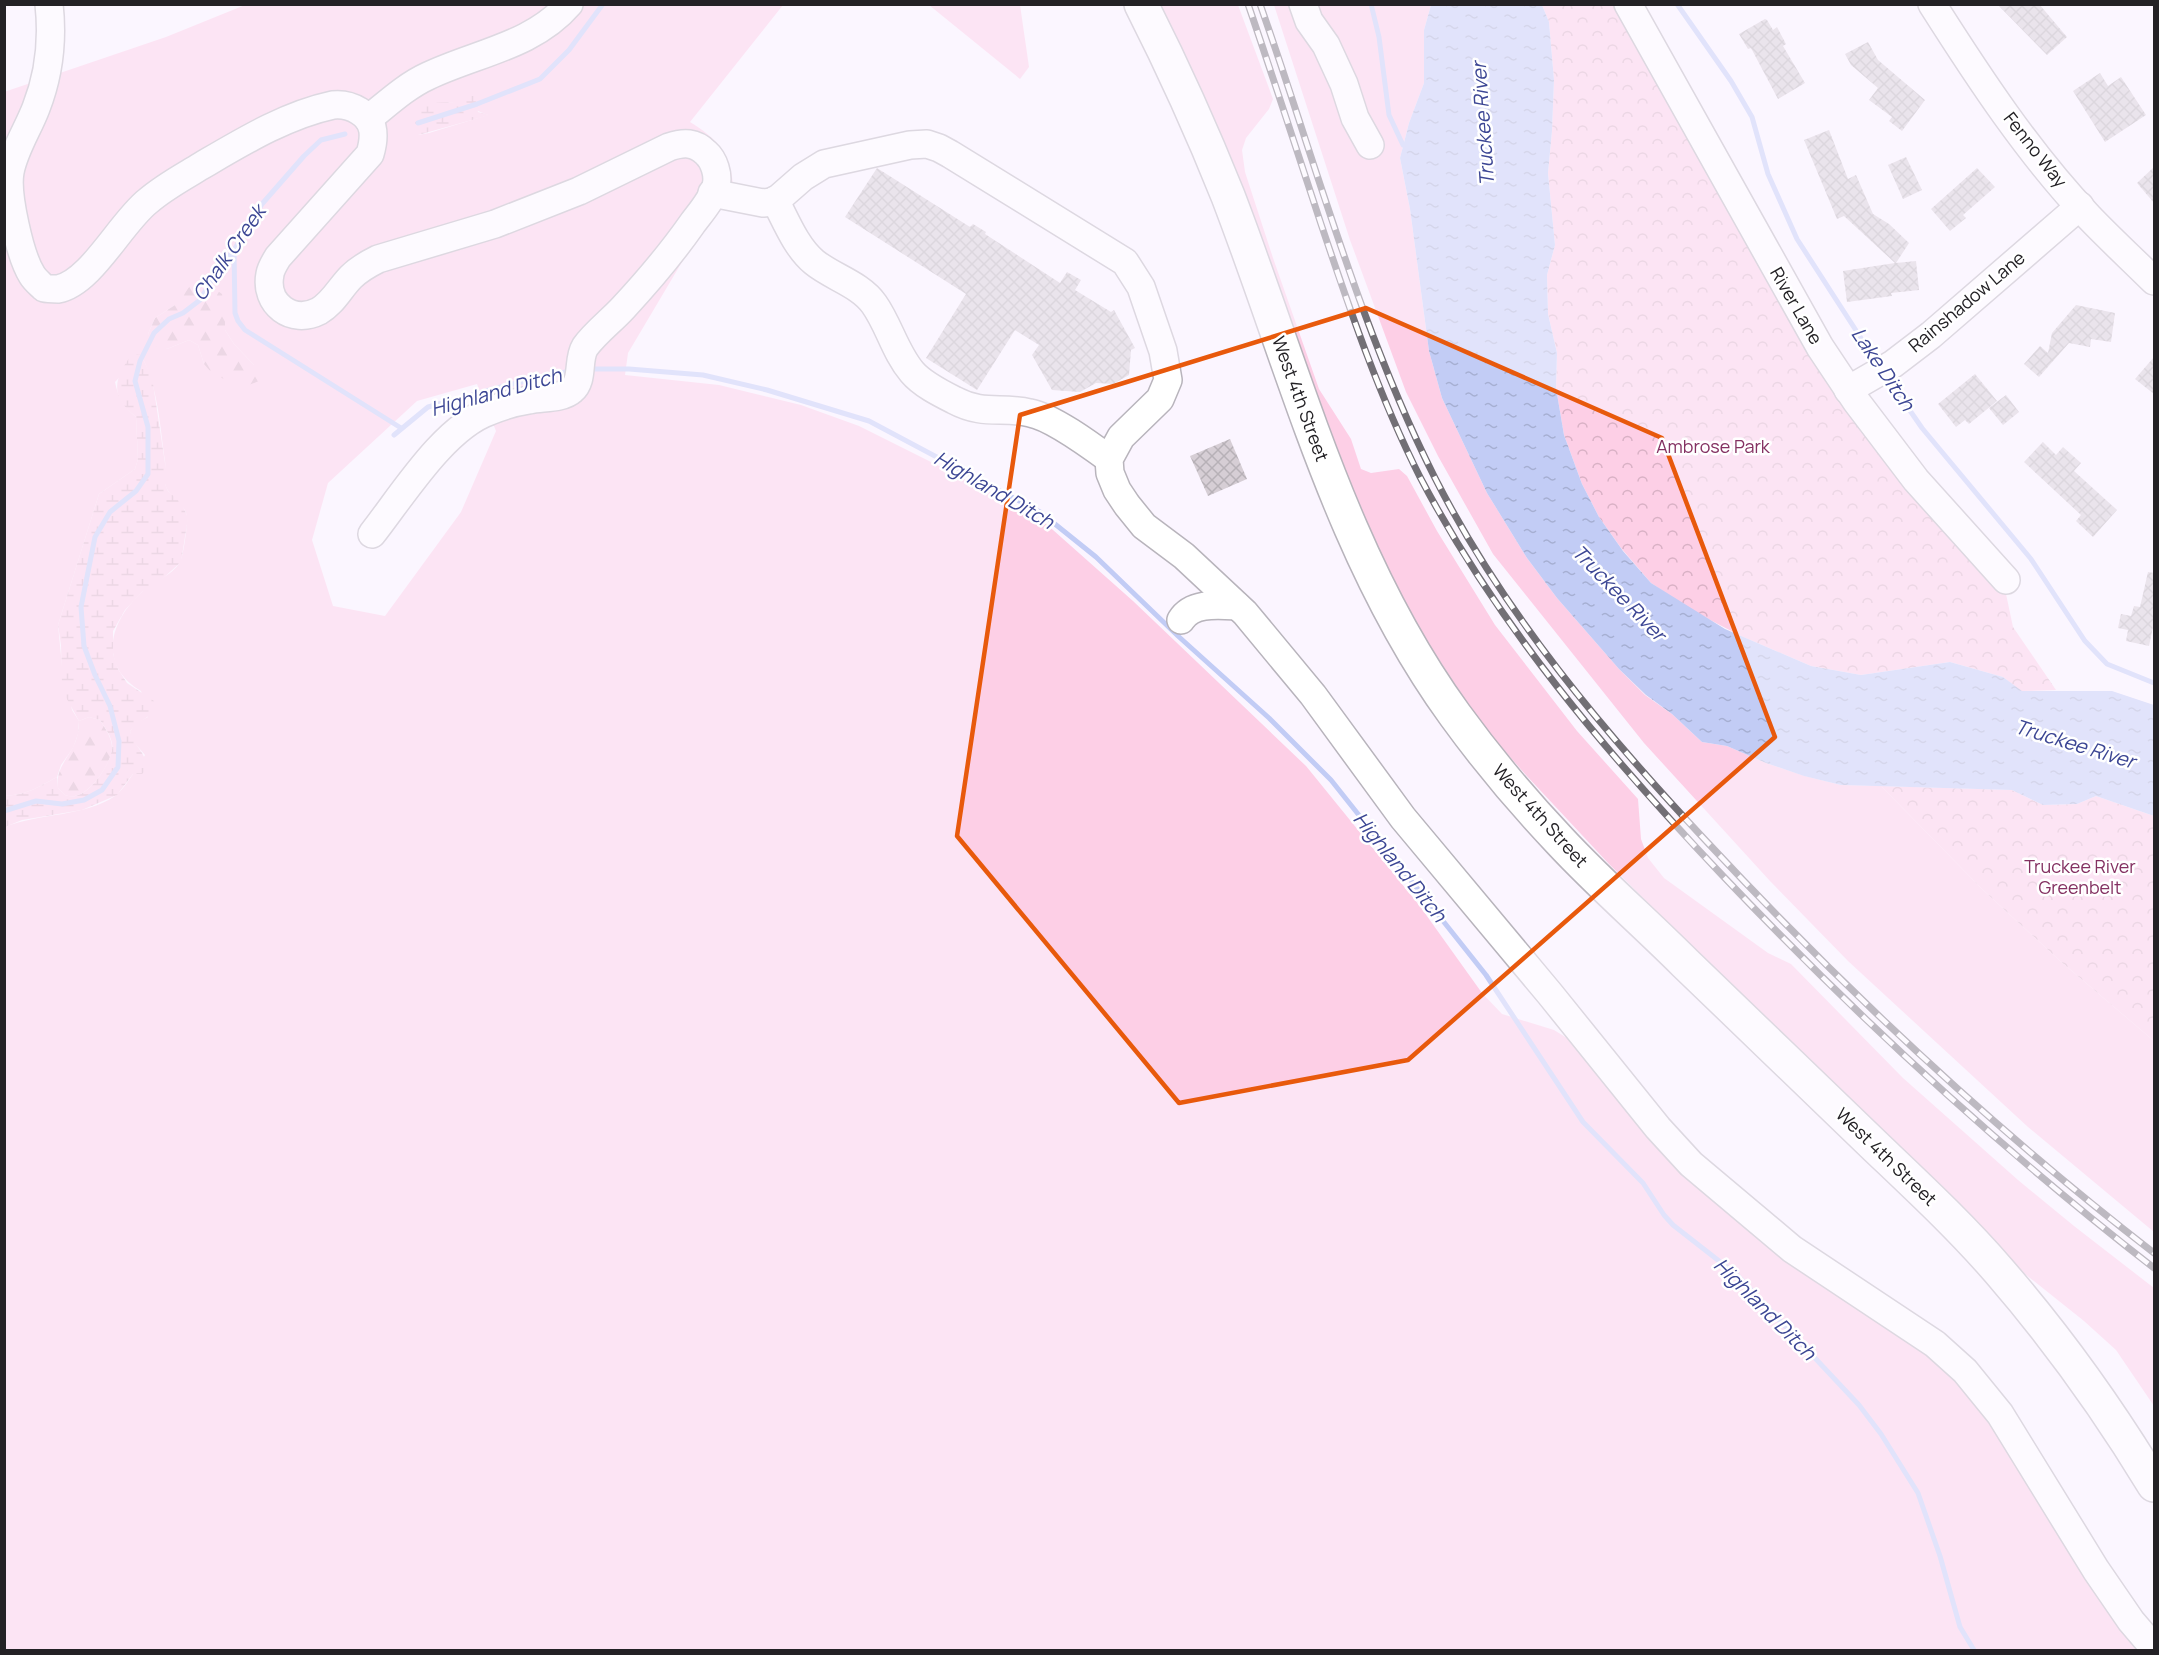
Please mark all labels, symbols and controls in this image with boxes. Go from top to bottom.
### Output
water label: Truckee River [1465,58,1500,187]
street label: Fenno Way [1999,107,2073,192]
water label: Chalk Creek [186,197,273,306]
street label: Rainshadow Lane [1903,245,2030,357]
street label: River Lane [1765,263,1829,348]
water label: Lake Ditch [1846,322,1922,417]
street label: West 4th Street [1267,333,1335,465]
water label: Highland Ditch [428,361,565,422]
park label: Ambrose Park [1656,434,1771,458]
water label: Highland Ditch [929,444,1060,535]
water label: Truckee River [1567,539,1674,649]
water label: Truckee River [2012,712,2141,775]
street label: West 4th Street [1488,758,1594,872]
water label: Highland Ditch [1348,806,1454,928]
park label: Truckee River Greenbelt [2024,854,2136,899]
street label: West 4th Street [1831,1102,1942,1211]
water label: Highland Ditch [1708,1252,1823,1366]

